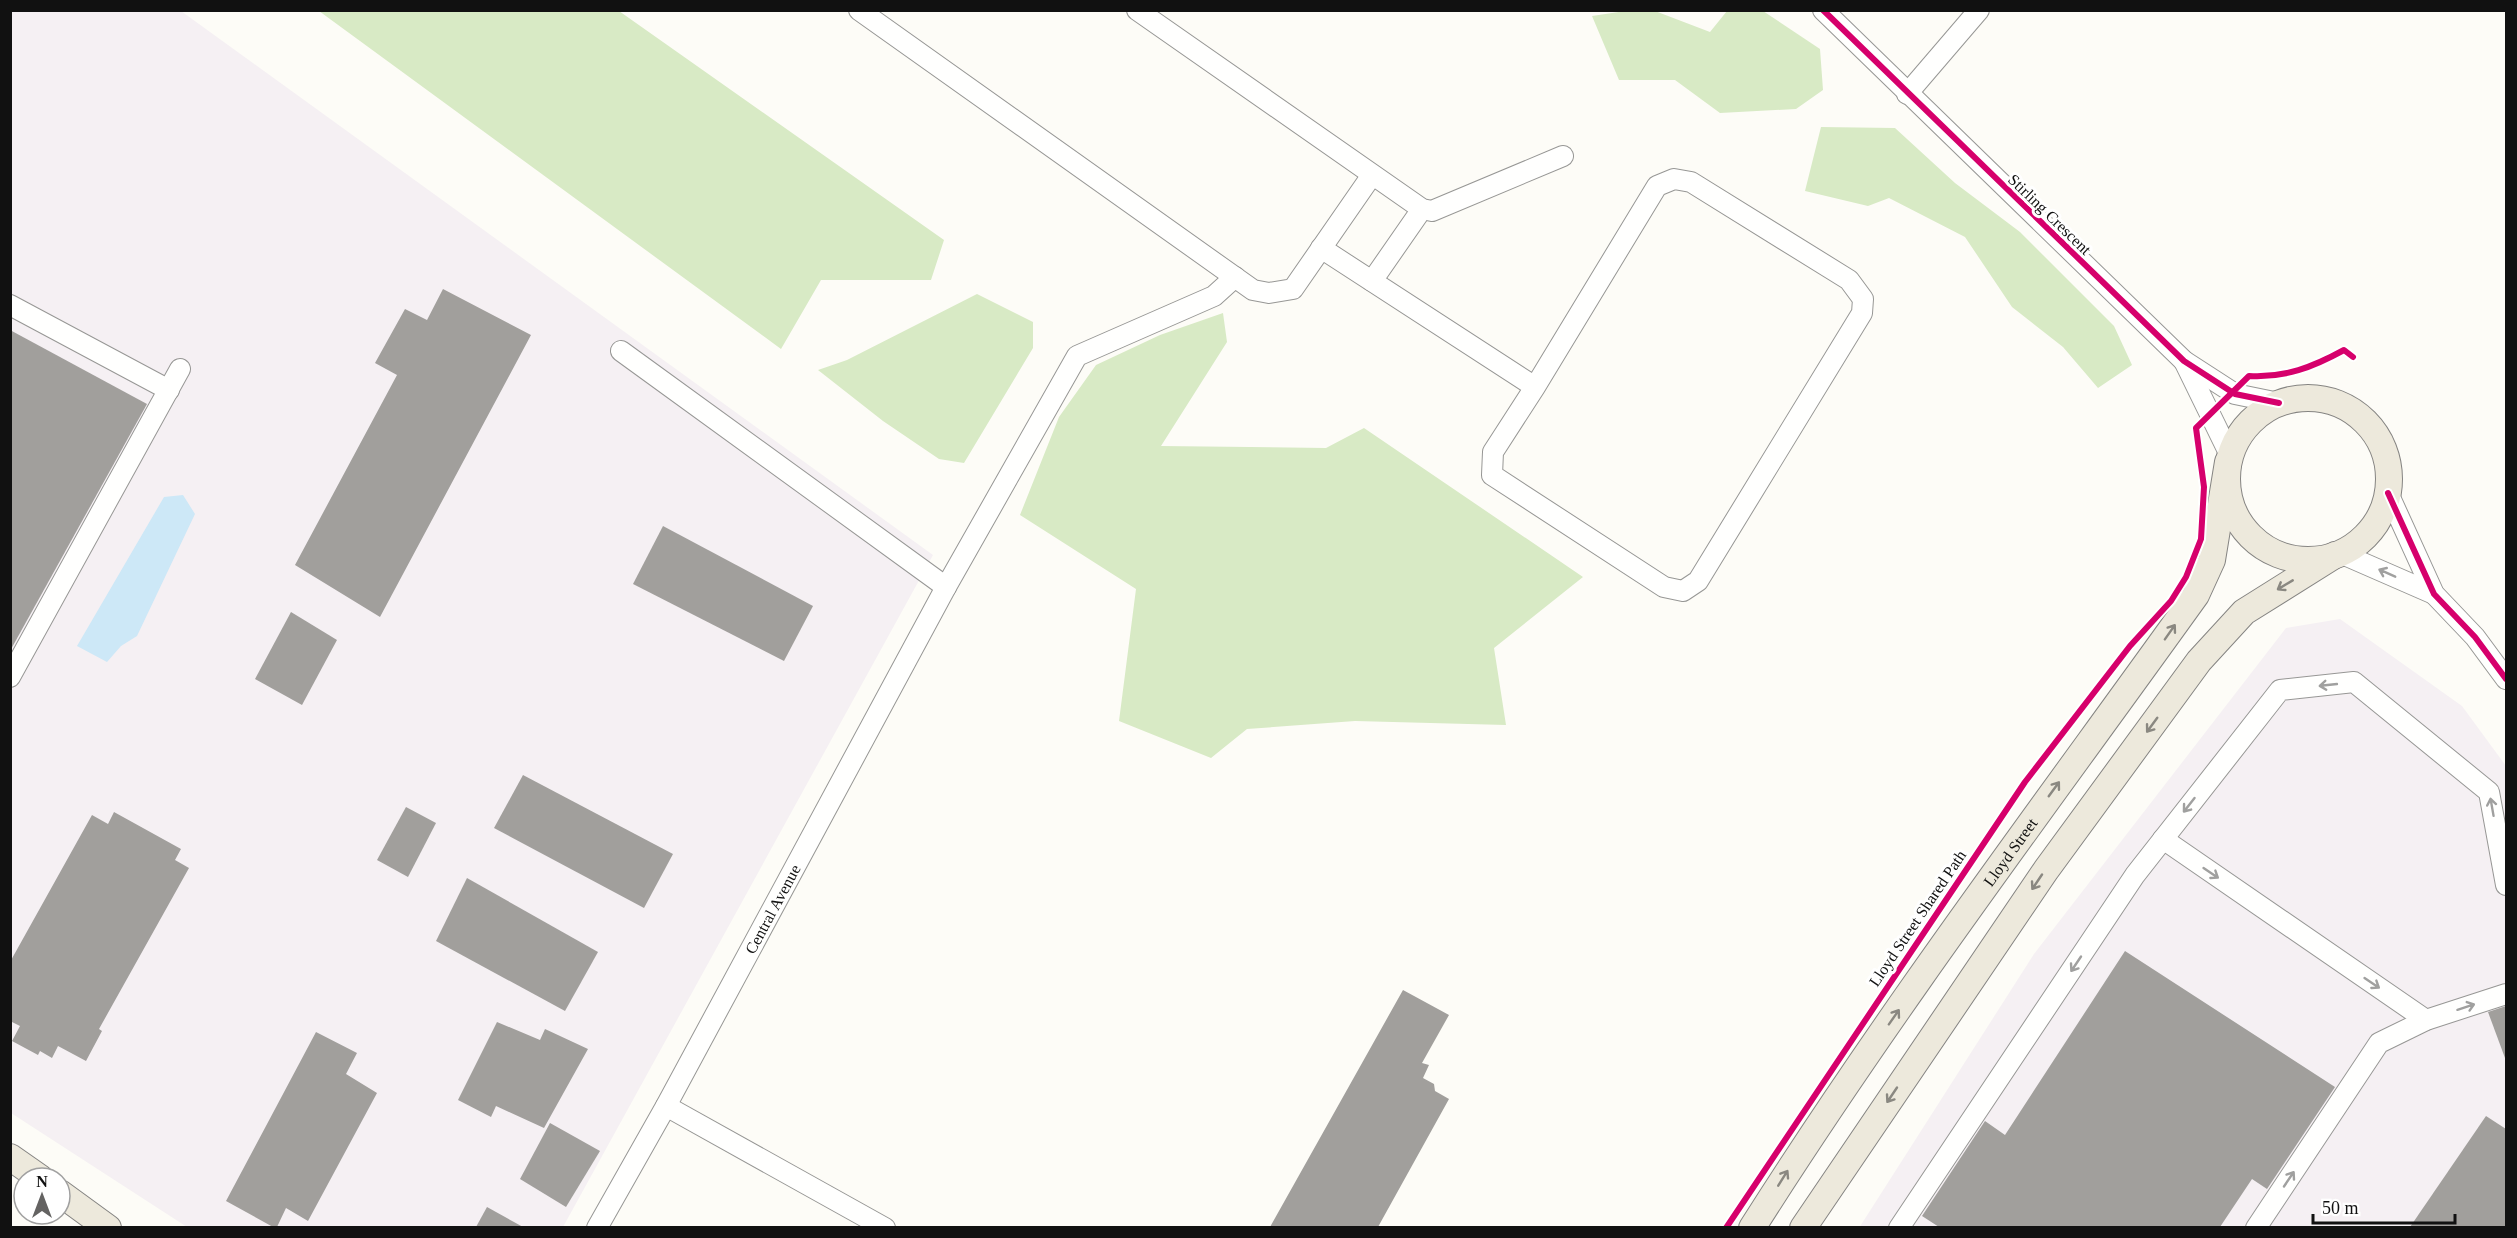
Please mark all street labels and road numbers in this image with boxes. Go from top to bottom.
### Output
street label: Stirling Crescent [2004,171,2095,259]
street label: Lloyd Street [1980,815,2041,890]
street label: Lloyd Street Shared Path [1866,847,1970,990]
street label: Central Avenue [742,862,804,957]

